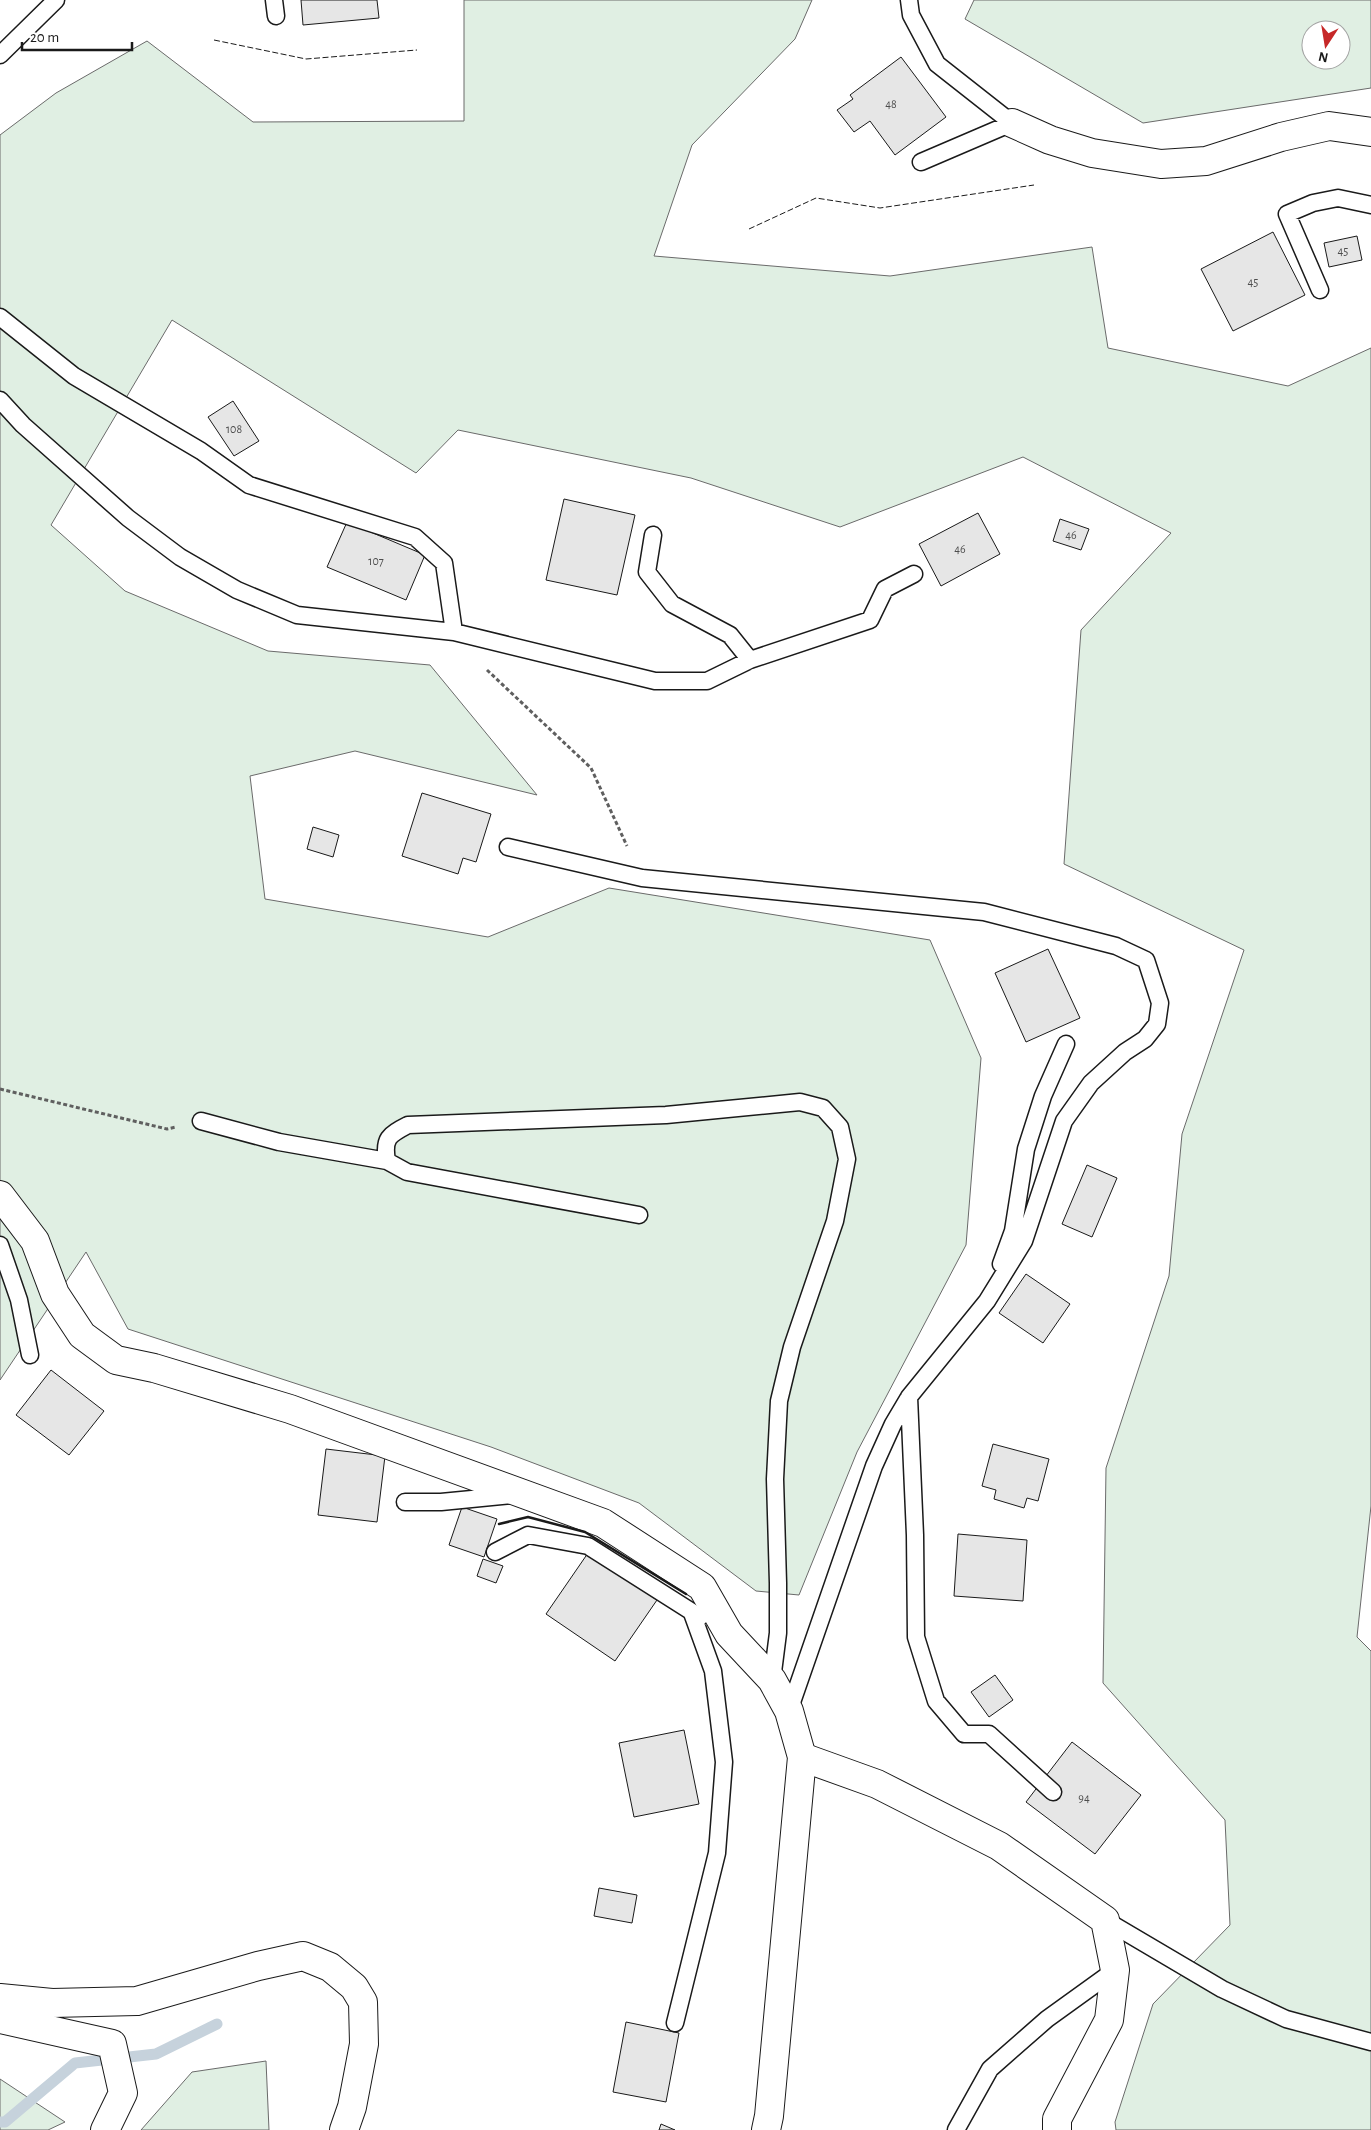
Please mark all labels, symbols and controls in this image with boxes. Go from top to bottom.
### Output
scale bar [22,20,132,52]
north arrow [1301,20,1351,70]
text: 20 m [30,30,59,45]
text: N [1317,49,1330,65]
house number: 48 [885,98,897,110]
house number: 45 [1338,245,1348,257]
house number: 45 [1248,276,1258,288]
house number: 108 [226,423,242,435]
house number: 46 [1065,529,1077,541]
house number: 46 [954,543,966,555]
house number: 107 [368,555,384,567]
house number: 94 [1078,1792,1090,1804]

